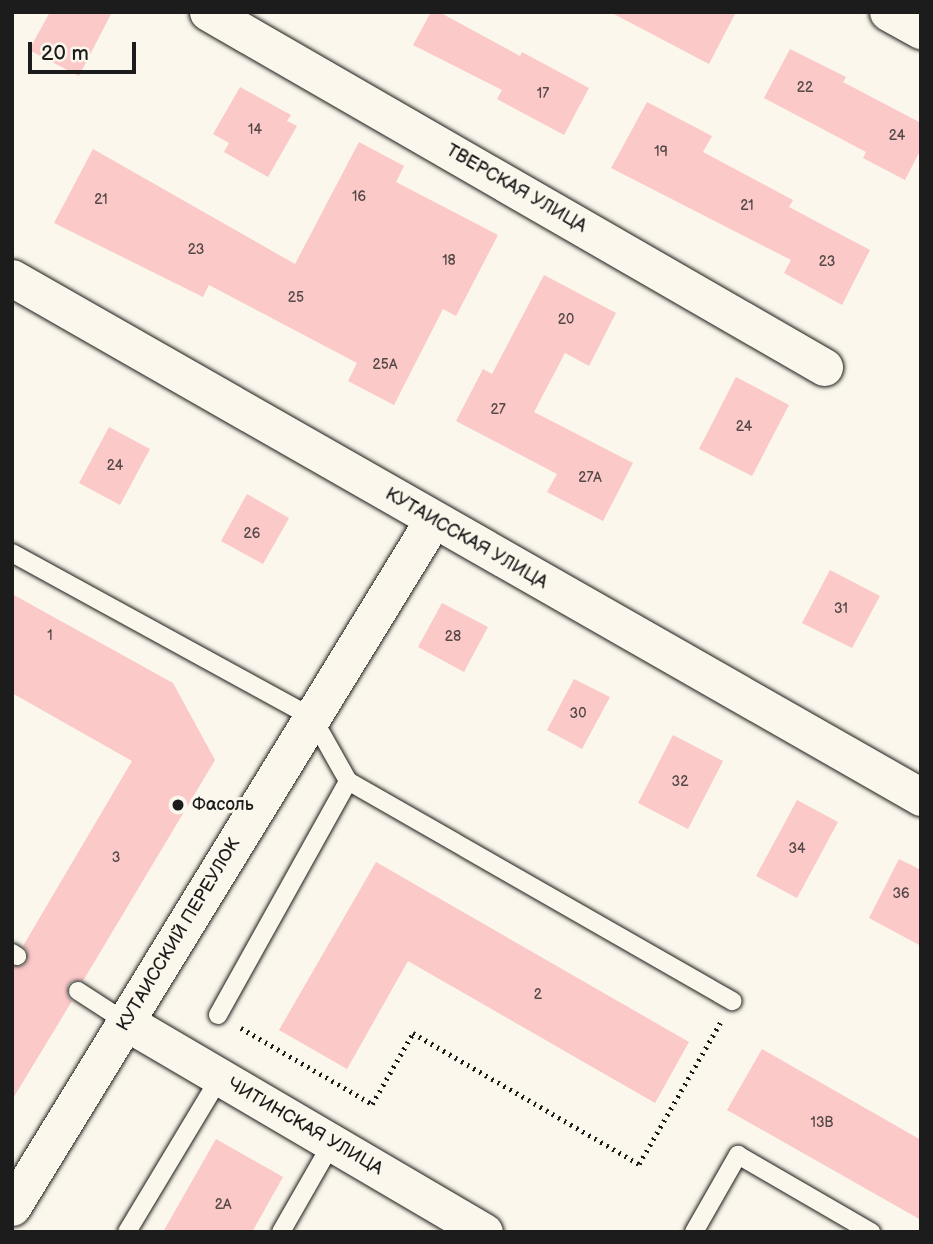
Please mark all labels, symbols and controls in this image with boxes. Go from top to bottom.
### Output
scale bar [32,28,140,72]
text: 20 m [41,41,89,66]
house number: 22 [797,80,813,96]
house number: 17 [537,86,549,102]
house number: 14 [248,122,262,138]
house number: 24 [889,128,905,144]
street label: ТВЕРСКАЯ УЛИЦА [442,140,590,238]
house number: 19 [654,144,668,160]
house number: 16 [352,189,366,205]
house number: 21 [94,192,108,208]
house number: 21 [740,198,754,214]
house number: 23 [188,242,204,258]
house number: 18 [442,253,456,269]
house number: 23 [819,254,835,270]
house number: 25 [288,290,304,306]
house number: 20 [558,312,574,328]
house number: 25А [373,357,397,373]
house number: 27 [490,402,506,418]
house number: 24 [736,419,752,435]
house number: 24 [107,458,123,474]
house number: 27А [578,470,602,486]
street label: КУТАИССКАЯ УЛИЦА [381,484,551,594]
house number: 26 [244,526,260,542]
house number: 31 [834,601,848,617]
house number: 1 [47,628,53,644]
house number: 28 [445,629,461,645]
house number: 30 [570,706,586,722]
house number: 32 [672,774,688,790]
place label: Фасоль [192,794,254,816]
marker: Фасоль [170,797,186,813]
street label: КУТАИССКИЙ ПЕРЕУЛОК [113,835,245,1035]
house number: 34 [788,841,806,857]
house number: 3 [112,850,120,866]
house number: 36 [892,886,910,902]
house number: 2 [534,987,542,1003]
street label: ЧИТИНСКАЯ УЛИЦА [223,1074,387,1180]
house number: 13В [811,1115,833,1131]
house number: 2А [215,1197,231,1213]

